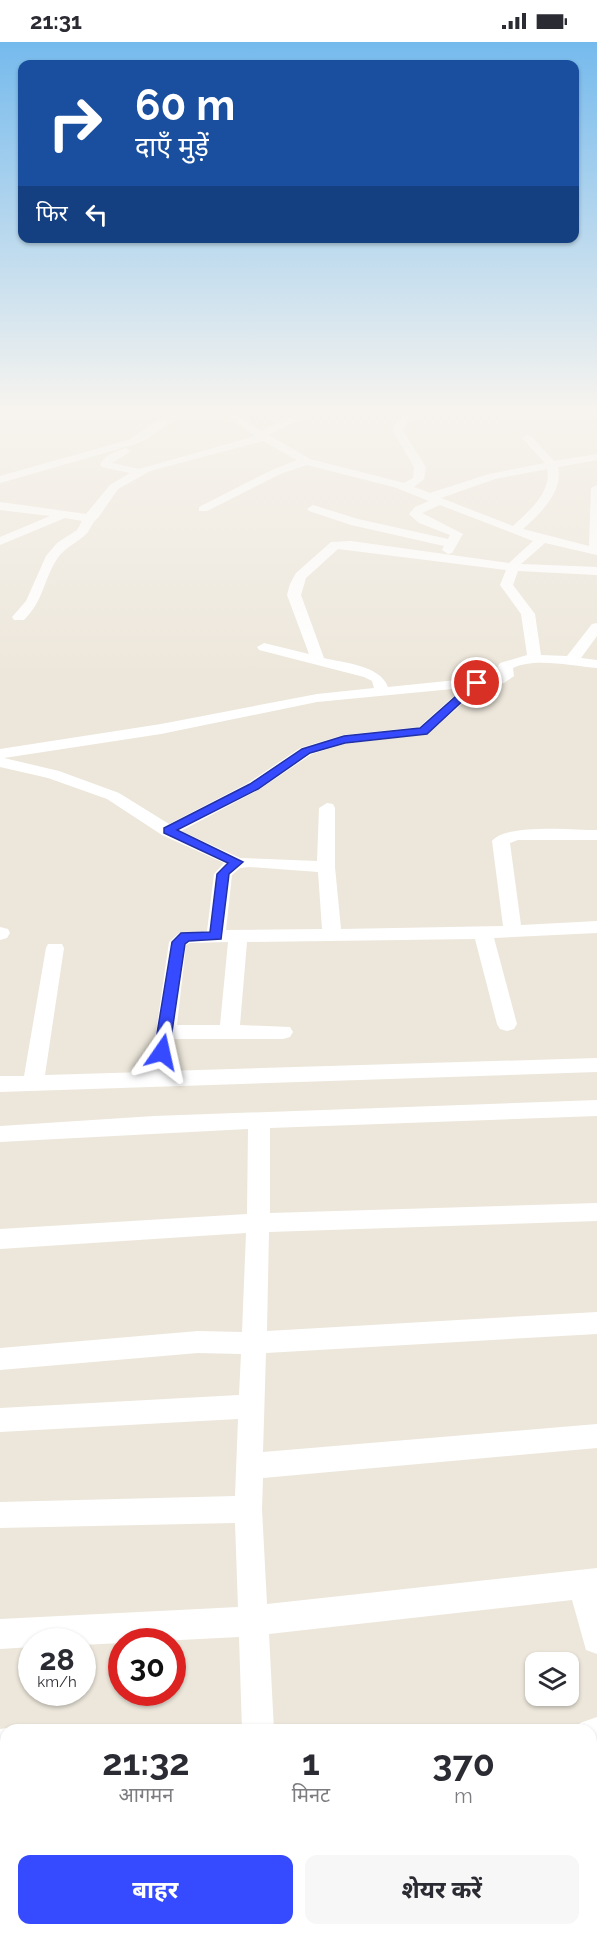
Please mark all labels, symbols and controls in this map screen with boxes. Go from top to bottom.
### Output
text: 21:31 [30,8,82,34]
text: 60 m [135,81,235,130]
icon: right [36,84,114,162]
text: दाएँ मुड़ें [135,131,209,162]
icon: left [80,198,113,231]
text: फिर [36,200,68,226]
pin [451,657,502,708]
icon: arrive [460,666,493,699]
position arrow [130,1020,194,1084]
speed limit sign: 30 [108,1628,186,1706]
text: 28 [39,1642,75,1677]
map controls [525,1652,579,1706]
button: layers [525,1652,579,1706]
text: km/h [37,1673,77,1691]
text: 21:32 [102,1741,190,1783]
text: 1 [302,1741,320,1783]
text: 370 [432,1742,495,1784]
text: आगमन [119,1783,173,1807]
text: मिनट [292,1783,330,1807]
text: m [454,1784,473,1808]
button: बाहर [18,1855,293,1924]
button: शेयर करें [305,1855,579,1924]

